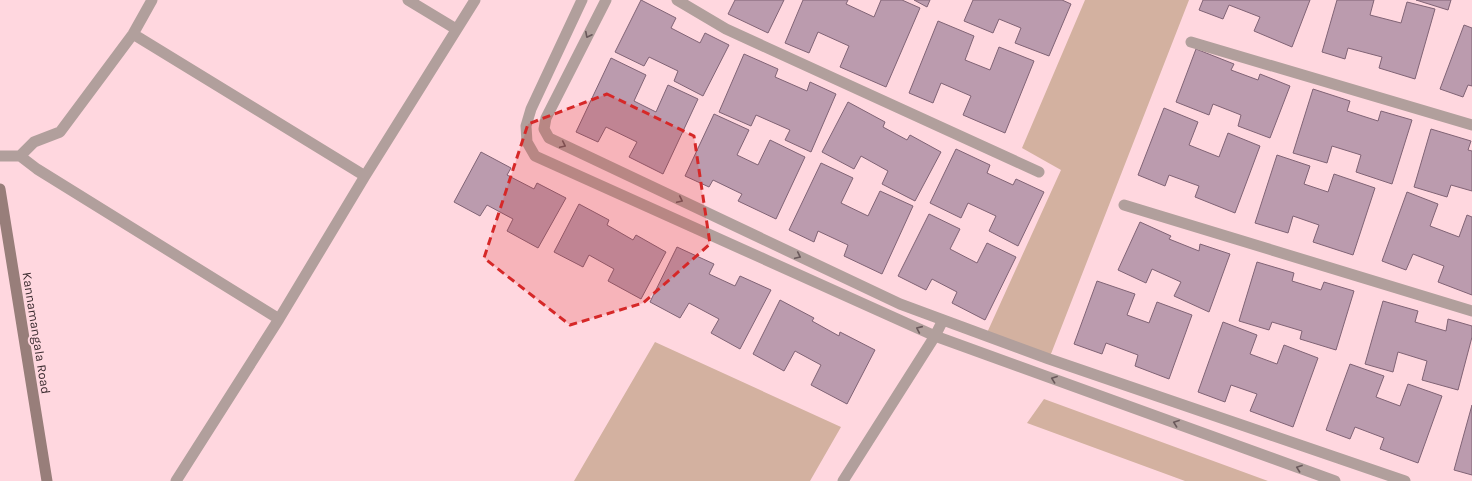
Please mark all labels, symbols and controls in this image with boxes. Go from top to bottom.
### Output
one-way arrow [585,31,593,38]
one-way arrow [559,140,566,148]
one-way arrow [676,195,684,203]
one-way arrow [794,251,801,259]
street label: Kannamangala Road [19,271,54,395]
one-way arrow [916,326,924,334]
one-way arrow [1051,376,1058,384]
one-way arrow [1173,420,1180,428]
one-way arrow [1295,464,1302,472]

